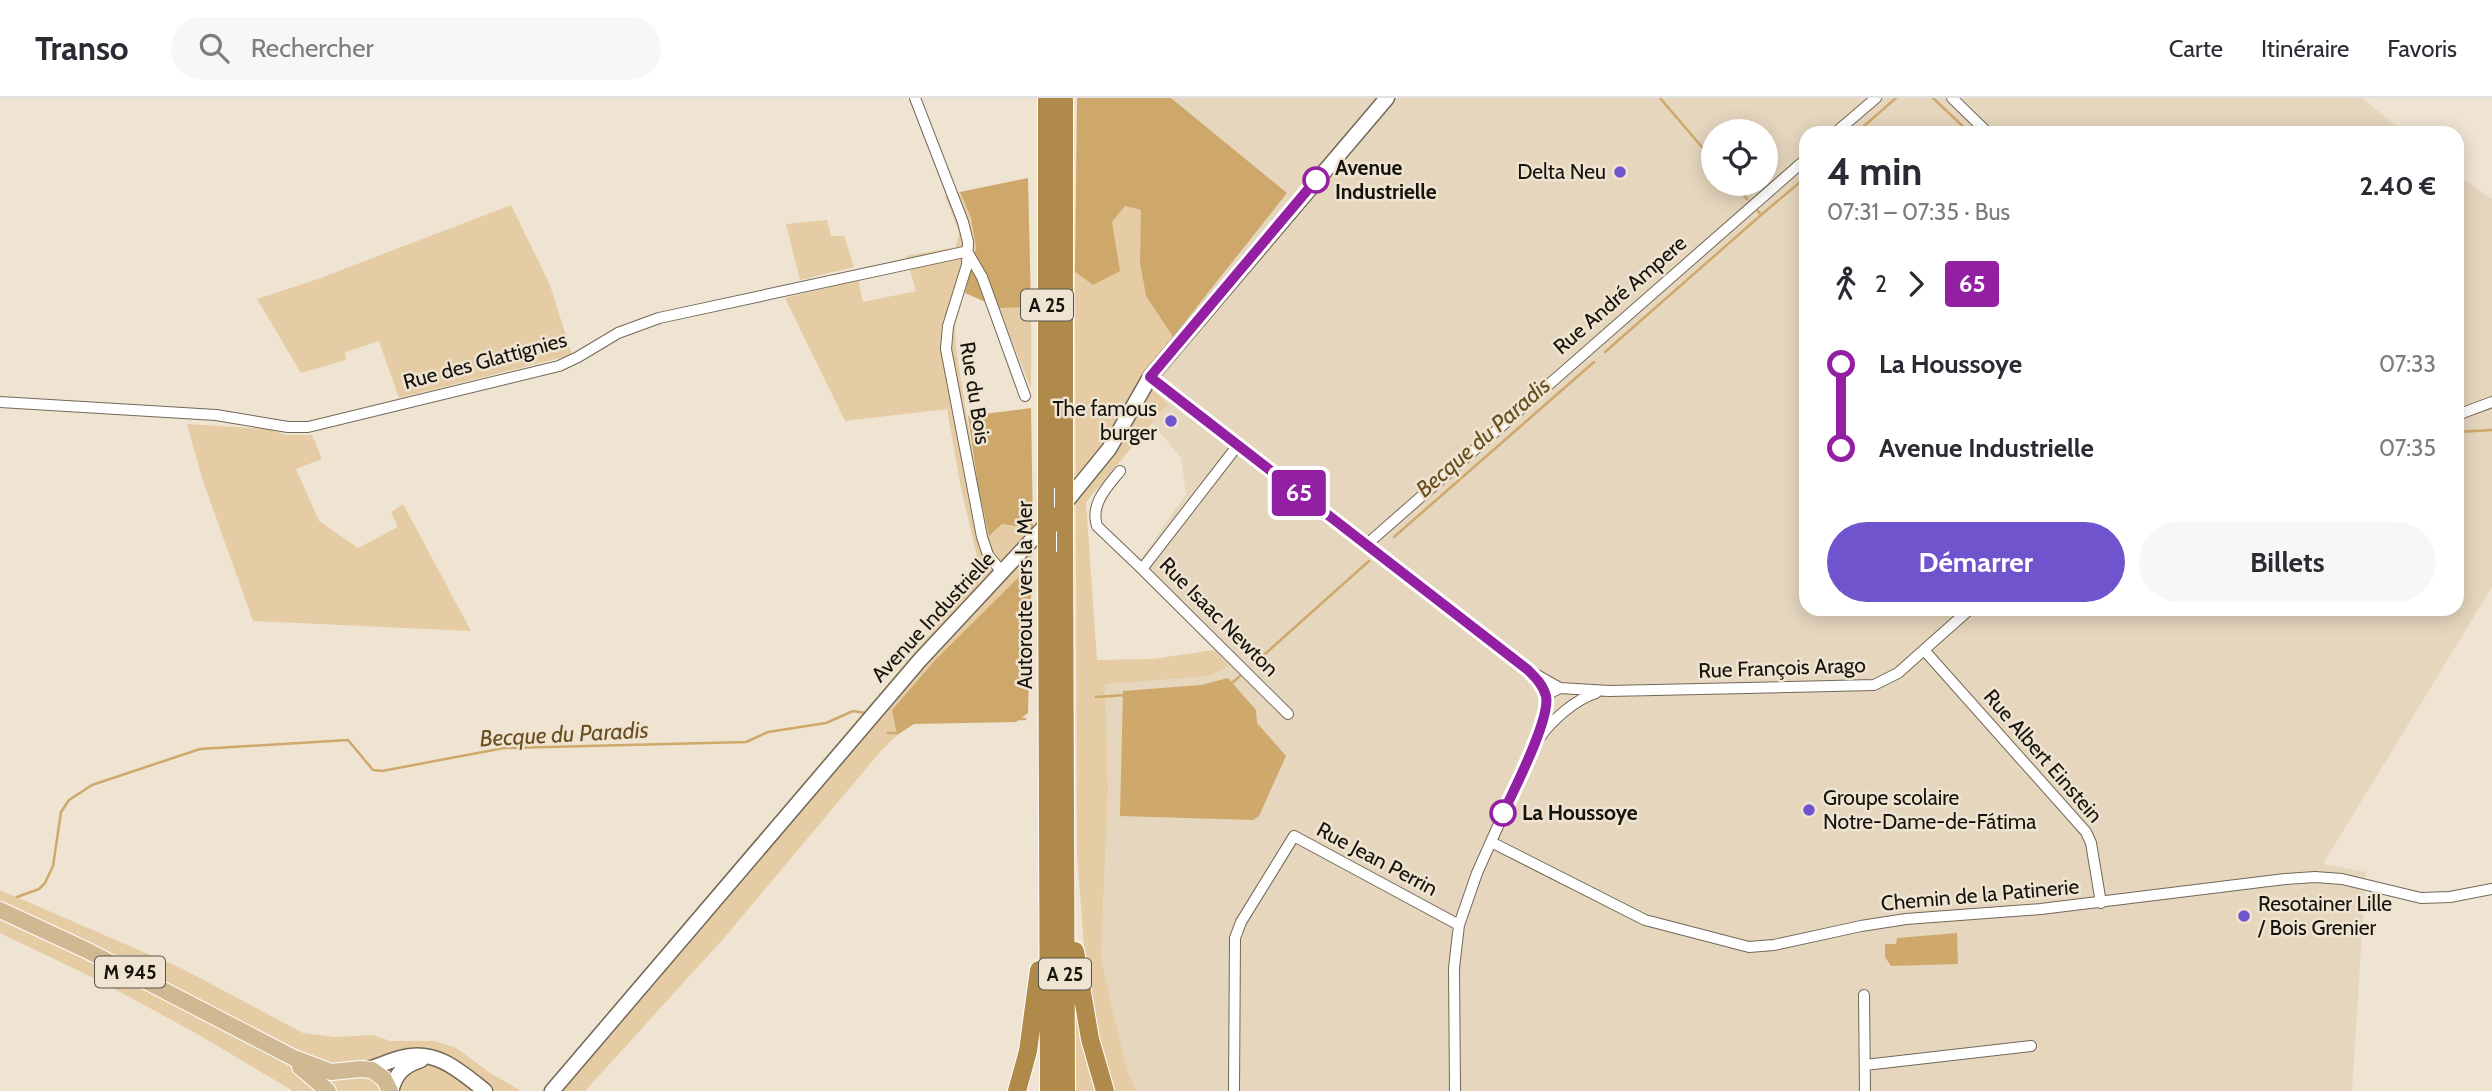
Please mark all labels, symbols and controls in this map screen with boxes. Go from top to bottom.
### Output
search box [171,17,661,80]
text: Transo [35,28,129,68]
icon: search [195,29,233,67]
text: Rechercher [251,32,374,64]
text: Carte [2169,34,2223,63]
text: Itinéraire [2261,34,2349,63]
text: Favoris [2387,34,2457,63]
map controls [1701,119,1778,196]
button: locate [1701,119,1778,196]
text: 4 min [1827,148,1922,195]
place label: Avenue Industrielle [1335,155,1437,204]
place label: Delta Neu [1517,159,1606,184]
marker: Delta Neu [1612,164,1628,180]
marker: Avenue Industrielle [1303,167,1329,193]
text: 2.40 € [2359,170,2436,202]
text: 07:31 – 07:35 · Bus [1827,198,2010,226]
street label: Rue André Ampere [1548,230,1691,359]
icon: walk [1827,265,1865,303]
icon: forward [1897,265,1935,303]
text: 65 [1959,269,1985,298]
text: 2 [1875,270,1887,298]
road number: A 25 [1021,290,1073,321]
street label: Rue des Glattignies [400,327,570,394]
street label: Rue du Bois [955,340,996,446]
text: La Houssoye [1879,348,2022,380]
text: 07:33 [2379,350,2436,378]
water label: Becque du Paradis [1410,371,1556,503]
place label: The famous burger [1052,396,1157,445]
marker: The famous burger [1163,413,1179,429]
text: Avenue Industrielle [1879,432,2094,464]
text: 07:35 [2379,434,2436,462]
line badge: 65 [1268,470,1330,516]
text: 65 [1286,478,1312,507]
street label: Autoroute vers la Mer [1012,500,1037,689]
button: Démarrer [1827,522,2125,602]
button: Billets [2139,522,2436,602]
street label: Avenue Industrielle [866,546,1000,687]
street label: Rue Isaac Newton [1155,552,1284,681]
street label: Rue François Arago [1698,652,1866,683]
street label: Rue Albert Einstein [1979,684,2108,827]
water label: Becque du Paradis [479,716,649,752]
place label: Groupe scolaire Notre-Dame-de-Fátima [1823,785,2036,834]
marker: La Houssoye [1490,800,1516,826]
place label: La Houssoye [1522,800,1638,825]
marker: Groupe scolaire Notre-Dame-de-Fátima [1801,802,1817,818]
street label: Rue Jean Perrin [1313,816,1442,901]
street label: Chemin de la Patinerie [1880,873,2080,916]
place label: Resotainer Lille / Bois Grenier [2257,891,2392,940]
marker: Resotainer Lille / Bois Grenier [2236,908,2252,924]
road number: M 945 [95,957,165,988]
road number: A 25 [1039,958,1091,989]

